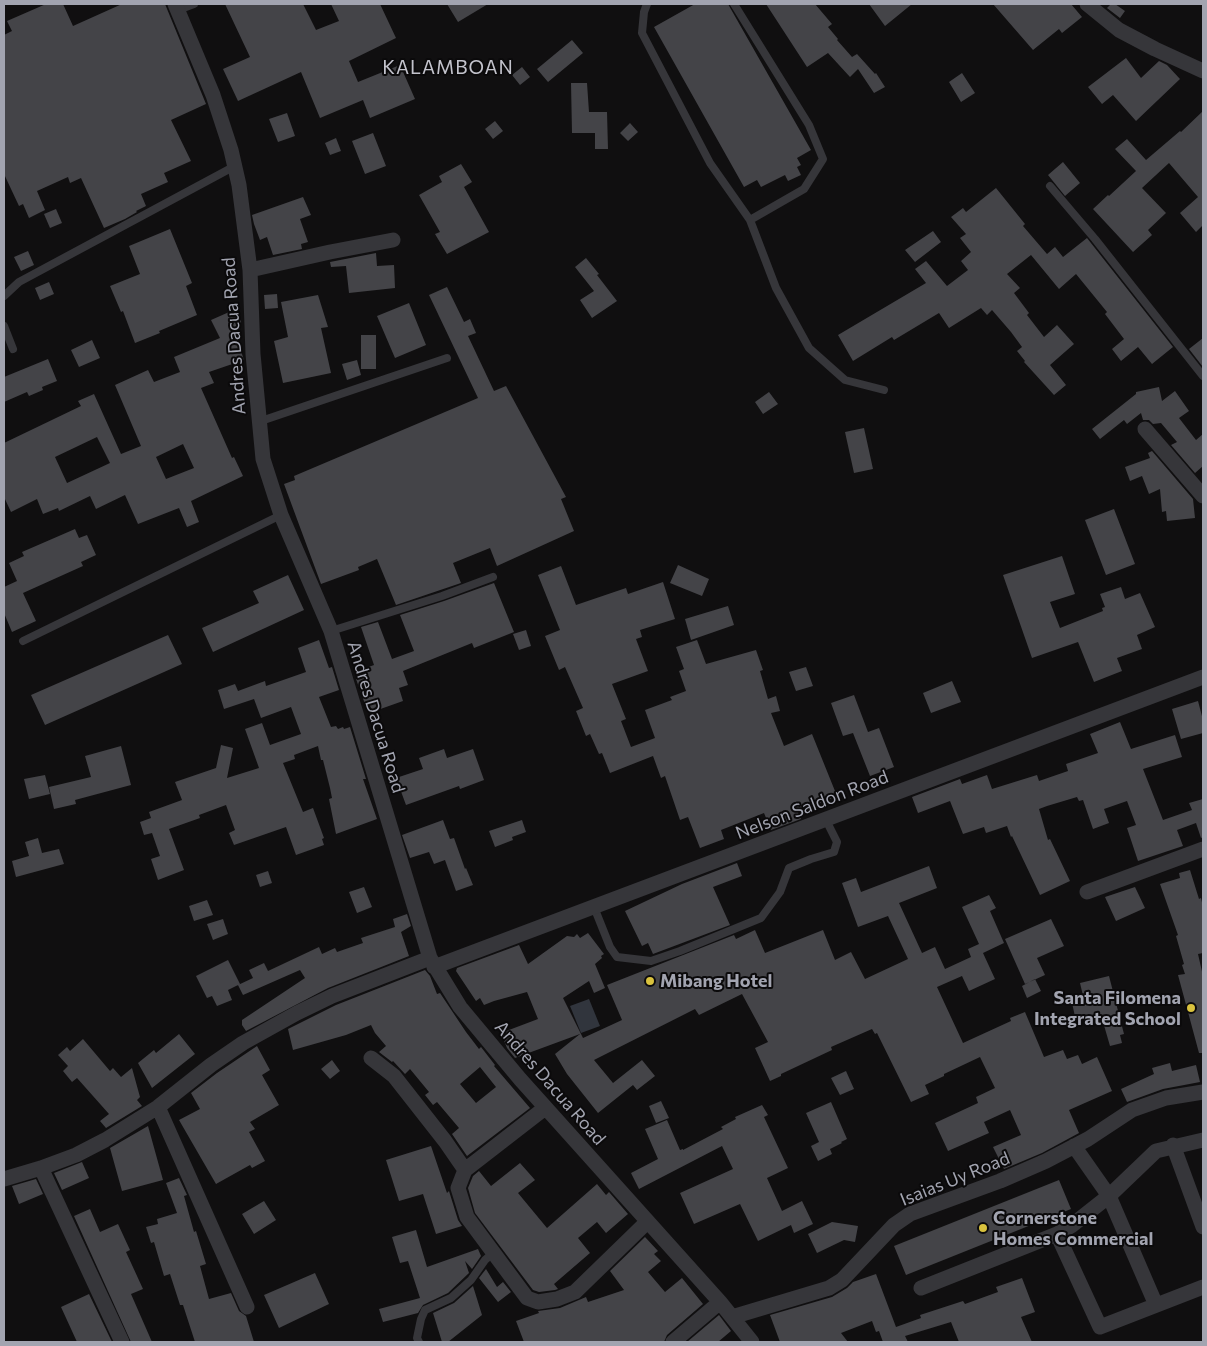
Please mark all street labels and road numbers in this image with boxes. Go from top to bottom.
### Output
street label: Andres Dacua Road [218,257,250,415]
street label: Andres Dacua Road [343,638,409,796]
street label: Nelson Saldon Road [733,766,891,844]
street label: Andres Dacua Road [490,1016,610,1150]
street label: Isaias Uy Road [897,1147,1013,1211]

